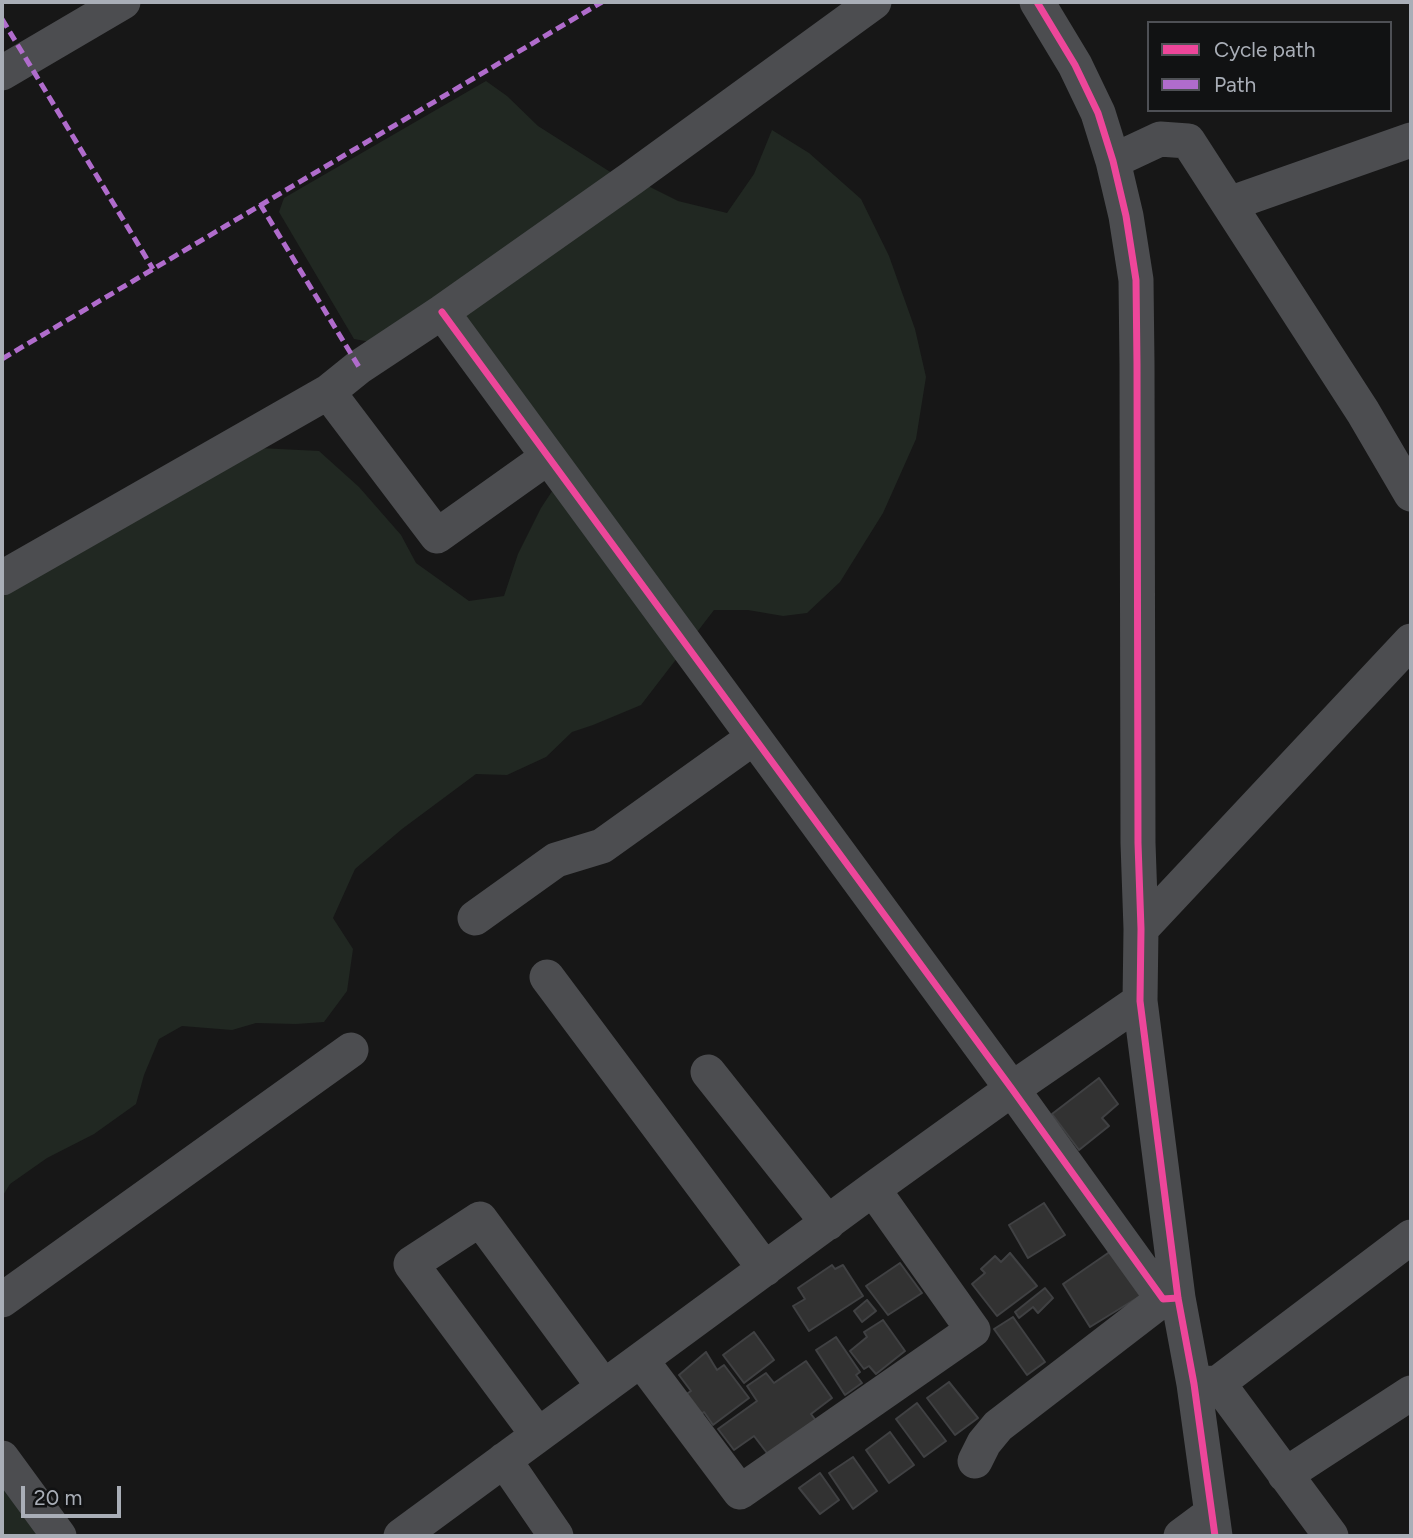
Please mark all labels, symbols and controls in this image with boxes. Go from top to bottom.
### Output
legend [1147,21,1392,112]
text: Cycle path [1214,37,1315,62]
text: Path [1214,72,1256,97]
scale bar [24,1472,124,1516]
text: 20 m [34,1485,82,1510]

